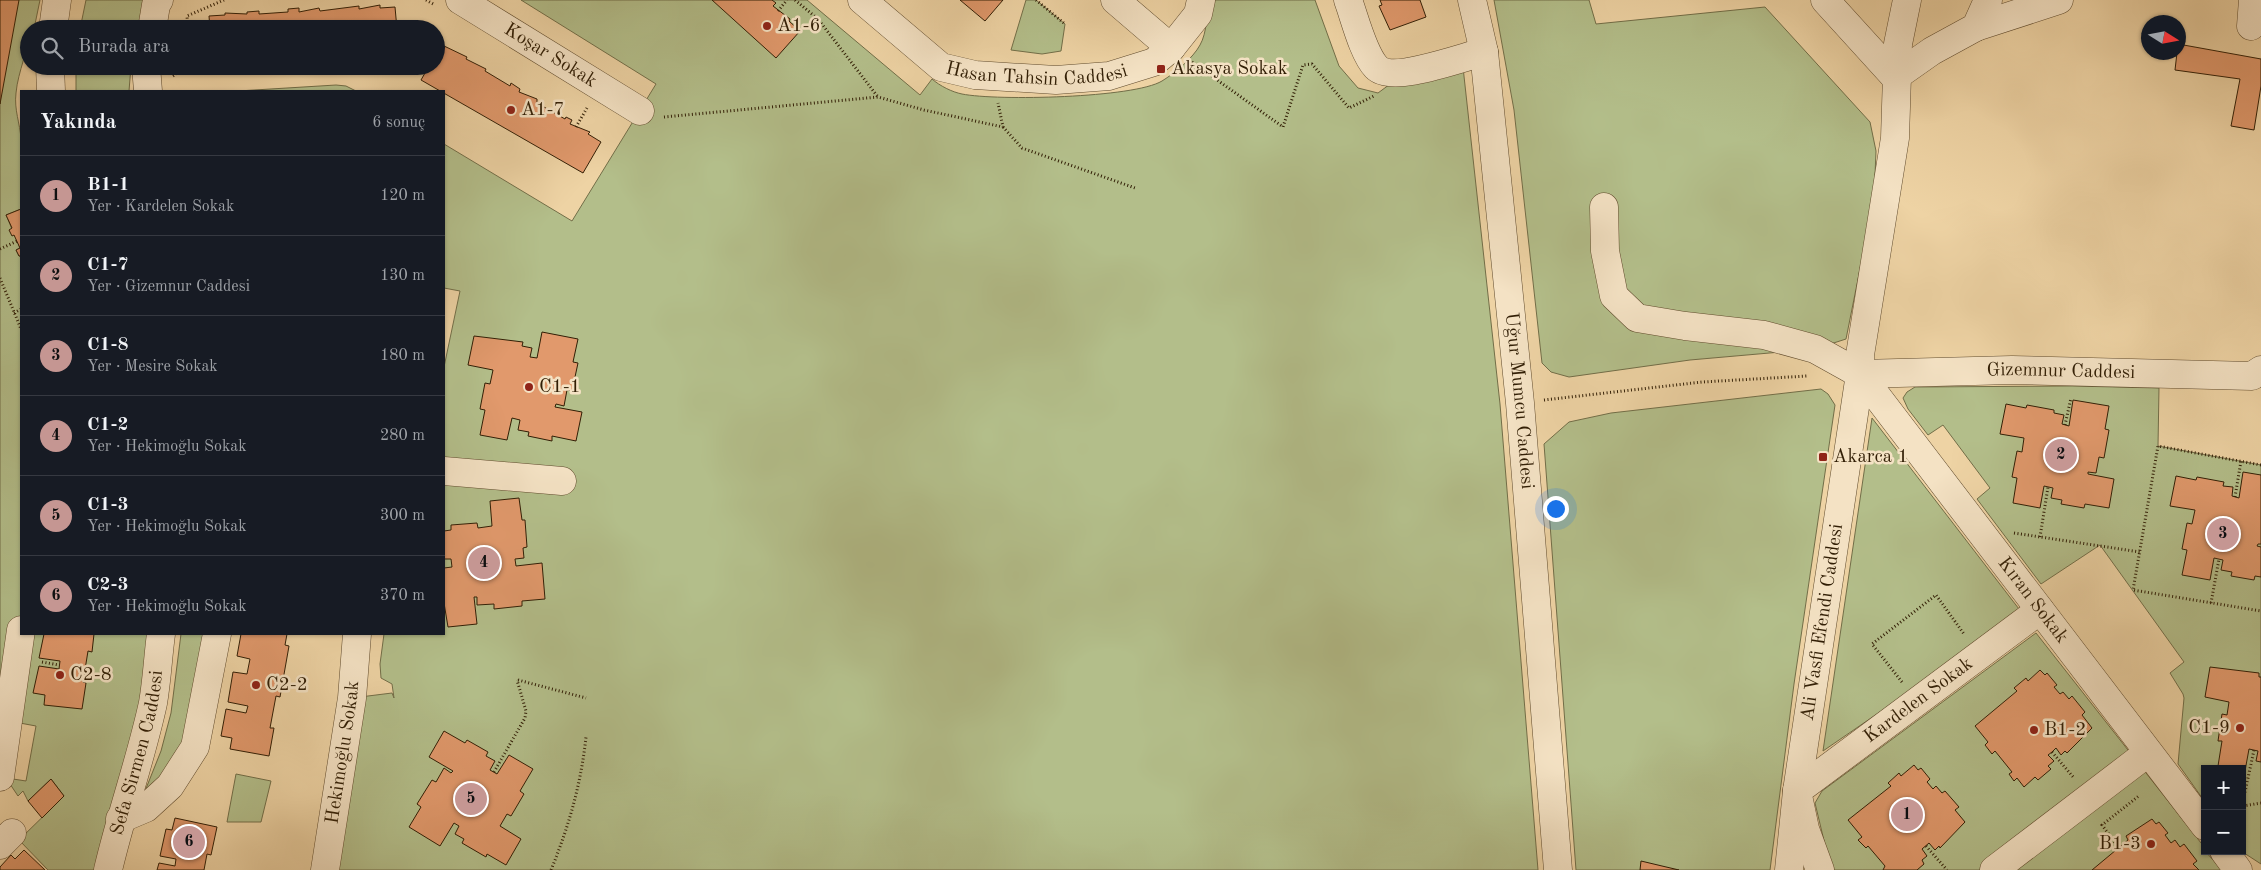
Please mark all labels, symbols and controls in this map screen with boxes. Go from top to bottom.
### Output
north arrow [2141,15,2186,60]
place label: A1-6 [777,17,821,36]
search box [20,20,445,75]
street label: Koşar Sokak [501,20,600,91]
marker: A1-6 [761,20,773,32]
icon: search [38,34,66,62]
text: Burada ara [78,38,170,57]
street label: Hasan Tahsin Caddesi [944,59,1130,90]
place label: Akasya Sokak [1171,60,1288,79]
marker: Akasya Sokak [1155,63,1167,75]
place label: A1-7 [521,101,565,120]
marker: A1-7 [505,104,517,116]
text: Yakında [40,112,116,133]
text: 6 sonuç [372,115,425,131]
text: B1-1 [87,176,130,195]
text: 1 [51,188,61,204]
text: 120 m [380,188,425,204]
text: Yer · Kardelen Sokak [87,199,234,215]
text: C1-7 [87,256,129,275]
text: 2 [51,268,61,284]
text: 130 m [380,268,425,284]
text: Yer · Gizemnur Caddesi [87,279,250,295]
street label: Uğur Mumcu Caddesi [1501,312,1536,490]
text: C1-8 [87,336,129,355]
text: 3 [51,348,61,364]
text: 180 m [380,348,425,364]
text: Yer · Mesire Sokak [87,359,218,375]
street label: Gizemnur Caddesi [1986,360,2135,383]
place label: C1-1 [539,378,581,397]
marker: C1-1 [523,381,535,393]
text: C1-2 [87,416,129,435]
text: 4 [51,428,61,444]
text: 280 m [380,428,425,444]
pin: 2 [2045,436,2077,474]
text: Yer · Hekimoğlu Sokak [87,439,247,455]
place label: Akarca 1 [1833,448,1909,467]
marker: Akarca 1 [1817,451,1829,463]
text: C1-3 [87,496,129,515]
your location [1543,496,1569,522]
text: 5 [51,508,61,524]
text: 300 m [380,508,425,524]
pin: 3 [2207,515,2239,553]
text: Yer · Hekimoğlu Sokak [87,519,247,535]
street label: Ali Vasfi Efendi Caddesi [1798,522,1847,722]
pin: 4 [468,544,500,582]
street label: Kıran Sokak [1994,554,2072,647]
text: C2-3 [87,576,129,595]
text: 6 [51,588,61,604]
text: 370 m [380,588,425,604]
text: Yer · Hekimoğlu Sokak [87,599,247,615]
street label: Kardelen Sokak [1861,654,1976,747]
place label: C2-8 [70,666,112,685]
marker: C2-8 [54,669,66,681]
street label: Sefa Sirmen Caddesi [108,669,167,838]
place label: C2-2 [266,676,308,695]
marker: C2-2 [250,679,262,691]
street label: Hekimoğlu Sokak [323,680,363,825]
place label: C1-9 [2188,719,2230,738]
place label: B1-2 [2044,721,2086,740]
marker: C1-9 [2234,722,2246,734]
marker: B1-2 [2028,724,2040,736]
map controls [2201,765,2246,855]
button: + [2201,765,2246,810]
pin: 5 [455,780,487,818]
pin: 1 [1891,796,1923,834]
button: − [2201,810,2246,855]
pin: 6 [173,823,205,861]
place label: B1-3 [2099,835,2141,854]
marker: B1-3 [2145,838,2157,850]

